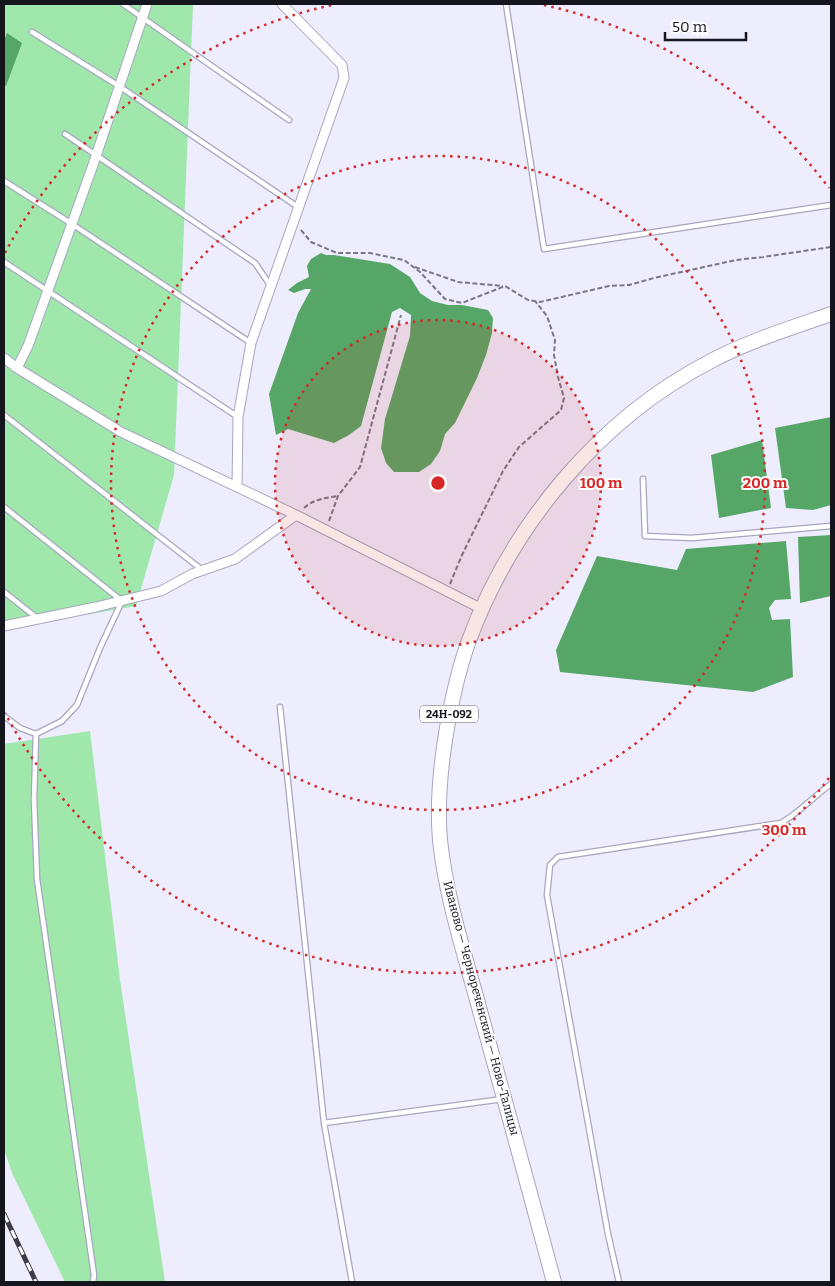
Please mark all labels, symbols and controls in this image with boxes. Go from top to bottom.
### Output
scale bar [665,10,746,42]
text: 50 m [672,18,708,36]
centre of rings [429,474,447,492]
text: 100 m [580,474,623,492]
text: 200 m [743,474,788,492]
road number: 24Н-092 [420,706,478,722]
text: 300 m [762,821,807,839]
street label: Иваново — Чернореченский — Ново-Талицы [440,879,522,1137]

